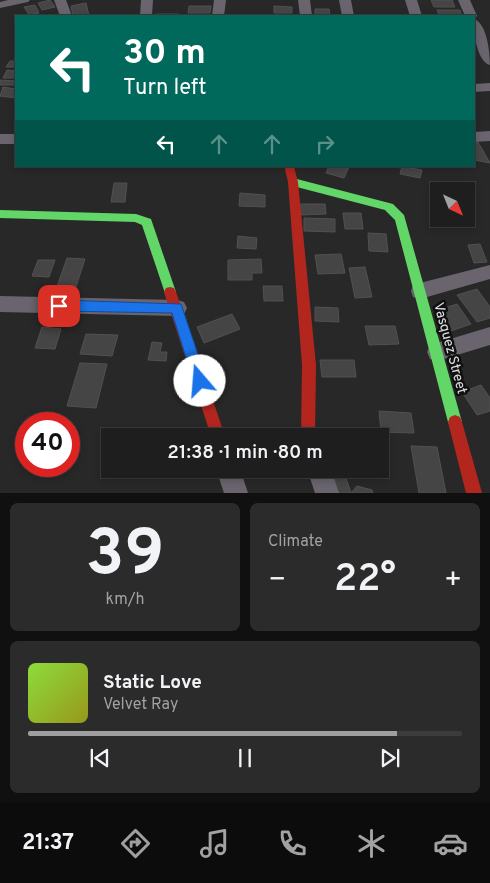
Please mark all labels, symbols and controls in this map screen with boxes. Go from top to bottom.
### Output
text: 30 m [123,32,206,76]
icon: left [40,35,105,100]
text: Turn left [123,75,206,102]
icon: left [152,130,180,158]
icon: ahead [205,130,233,158]
icon: ahead [258,130,286,158]
icon: right [311,130,339,158]
north arrow [430,182,475,228]
map controls [430,182,475,227]
pin [38,285,80,327]
icon: arrive [45,292,73,320]
street label: Vasquez Street [429,301,470,396]
position arrow [173,354,225,406]
speed limit sign: 40 [15,412,80,477]
text: 21:38 · 1 min · 80 m [167,441,323,465]
text: 39 [86,516,164,598]
text: Climate [268,532,323,552]
text: 22° [334,556,396,605]
text: − [268,563,286,599]
text: + [444,563,462,599]
text: km/h [106,590,144,610]
text: Static Love [103,671,202,695]
text: Velvet Ray [103,695,178,715]
icon: previous [86,744,114,772]
icon: pause [231,744,259,772]
icon: next [376,744,404,772]
icon: directions [118,826,153,861]
icon: music [197,826,232,861]
icon: phone [275,826,310,861]
icon: climate [354,826,389,861]
icon: car [433,826,468,861]
text: 21:37 [22,830,74,857]

